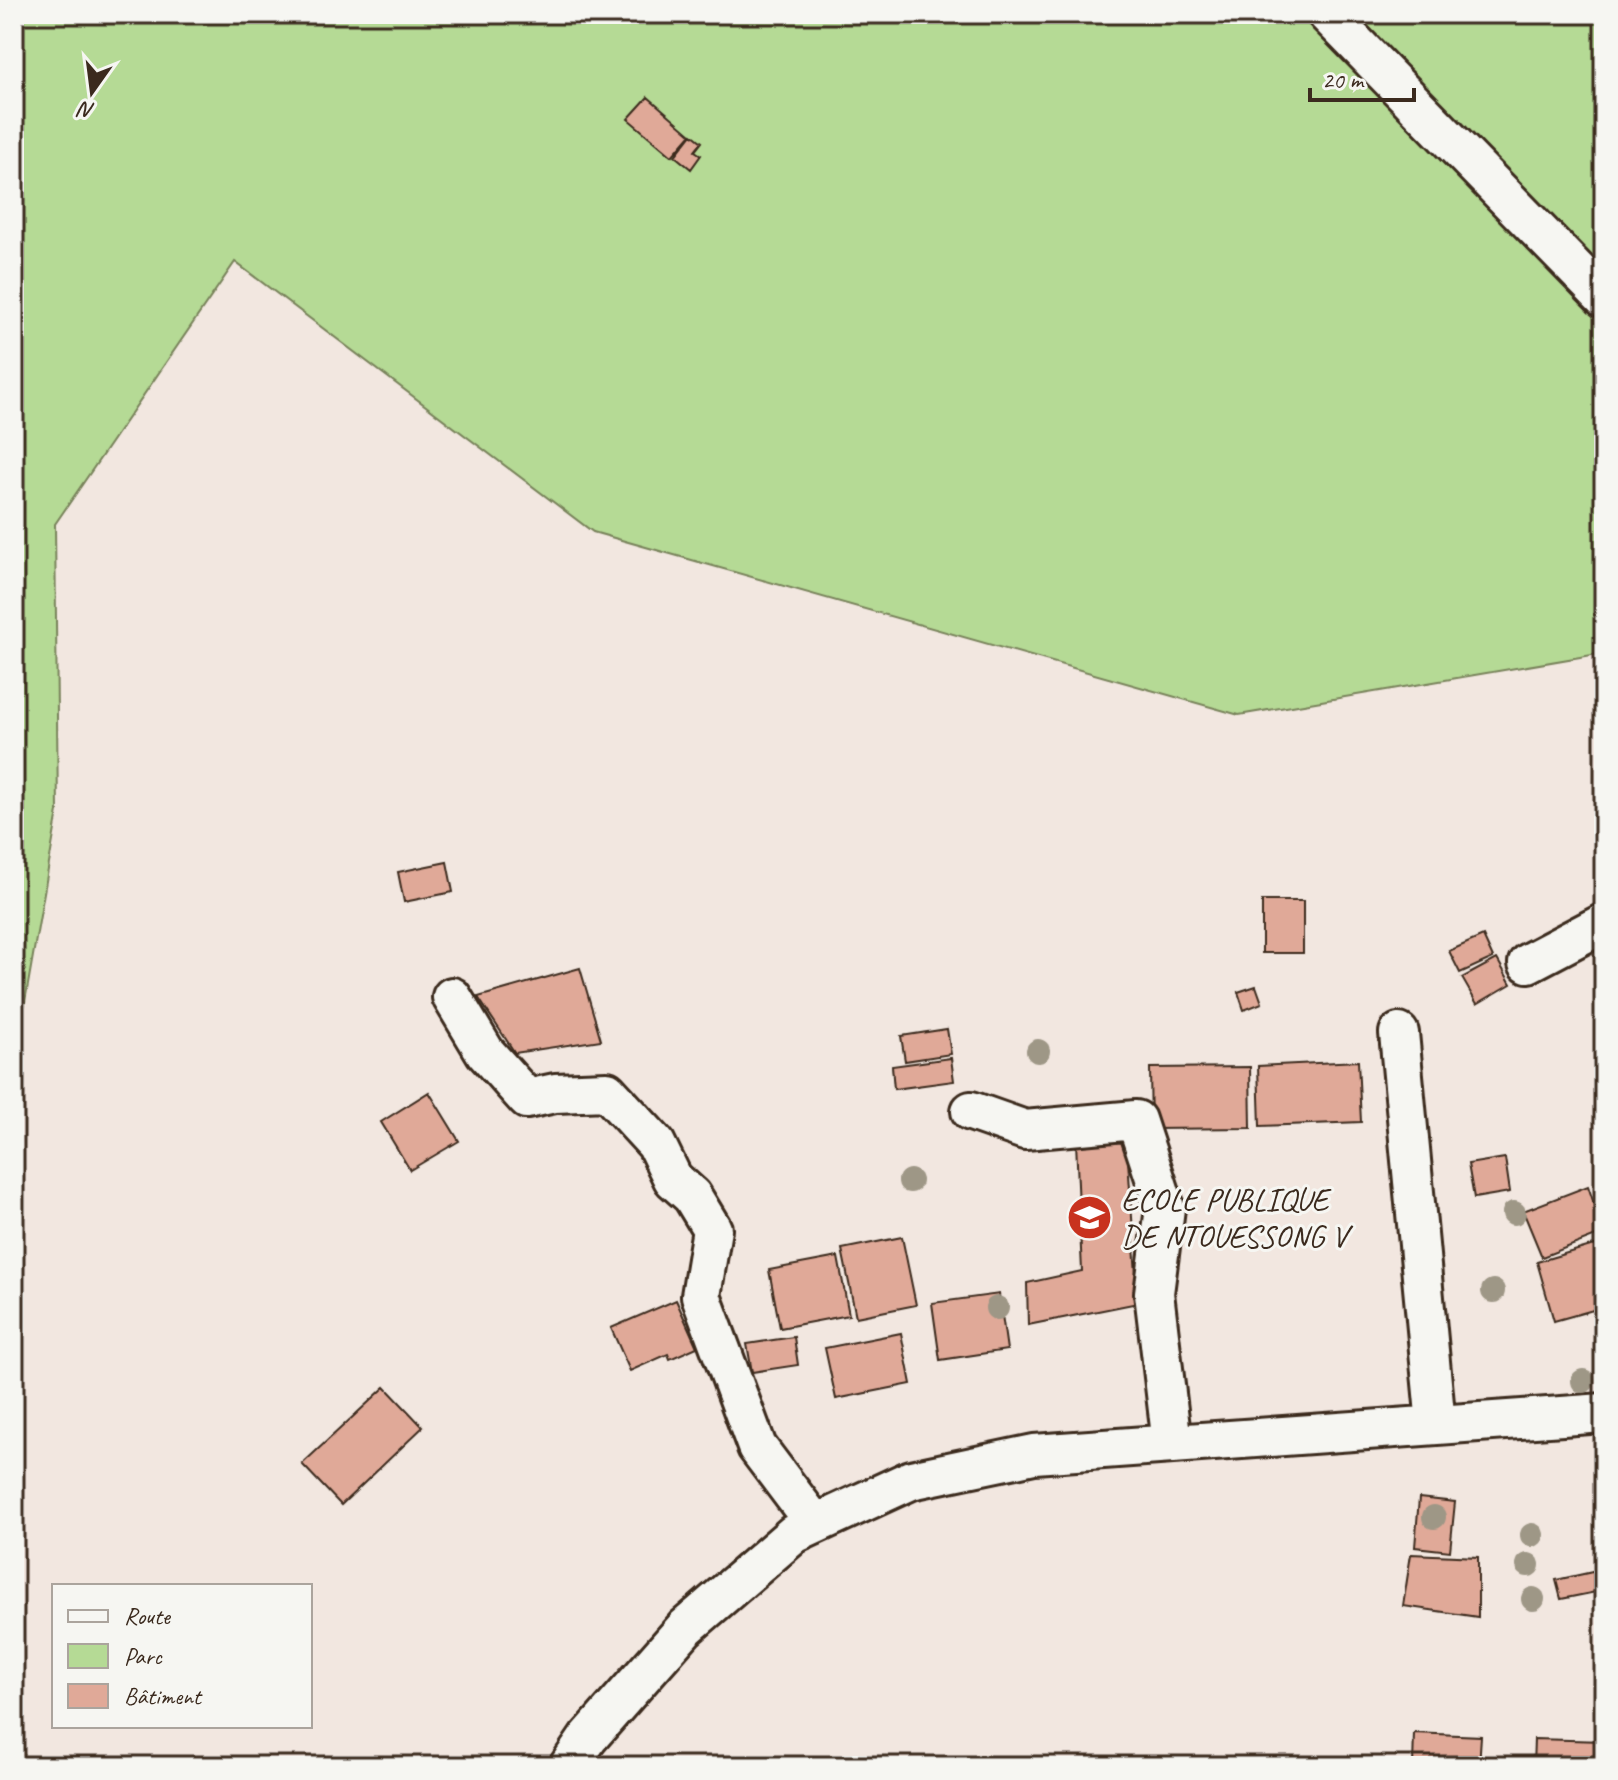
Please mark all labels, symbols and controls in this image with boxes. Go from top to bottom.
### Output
north arrow [52,52,132,132]
scale bar [1310,52,1414,102]
text: 20 m [1322,65,1365,95]
text: N [74,94,97,126]
place label: ECOLE PUBLIQUE DE NTOUESSONG V [1121,1179,1354,1257]
school or university icon: ECOLE PUBLIQUE DE NTOUESSONG V [1066,1193,1114,1241]
legend [52,1584,312,1728]
text: Route [124,1601,172,1631]
text: Parc [124,1641,163,1671]
text: Bâtiment [124,1681,203,1711]

